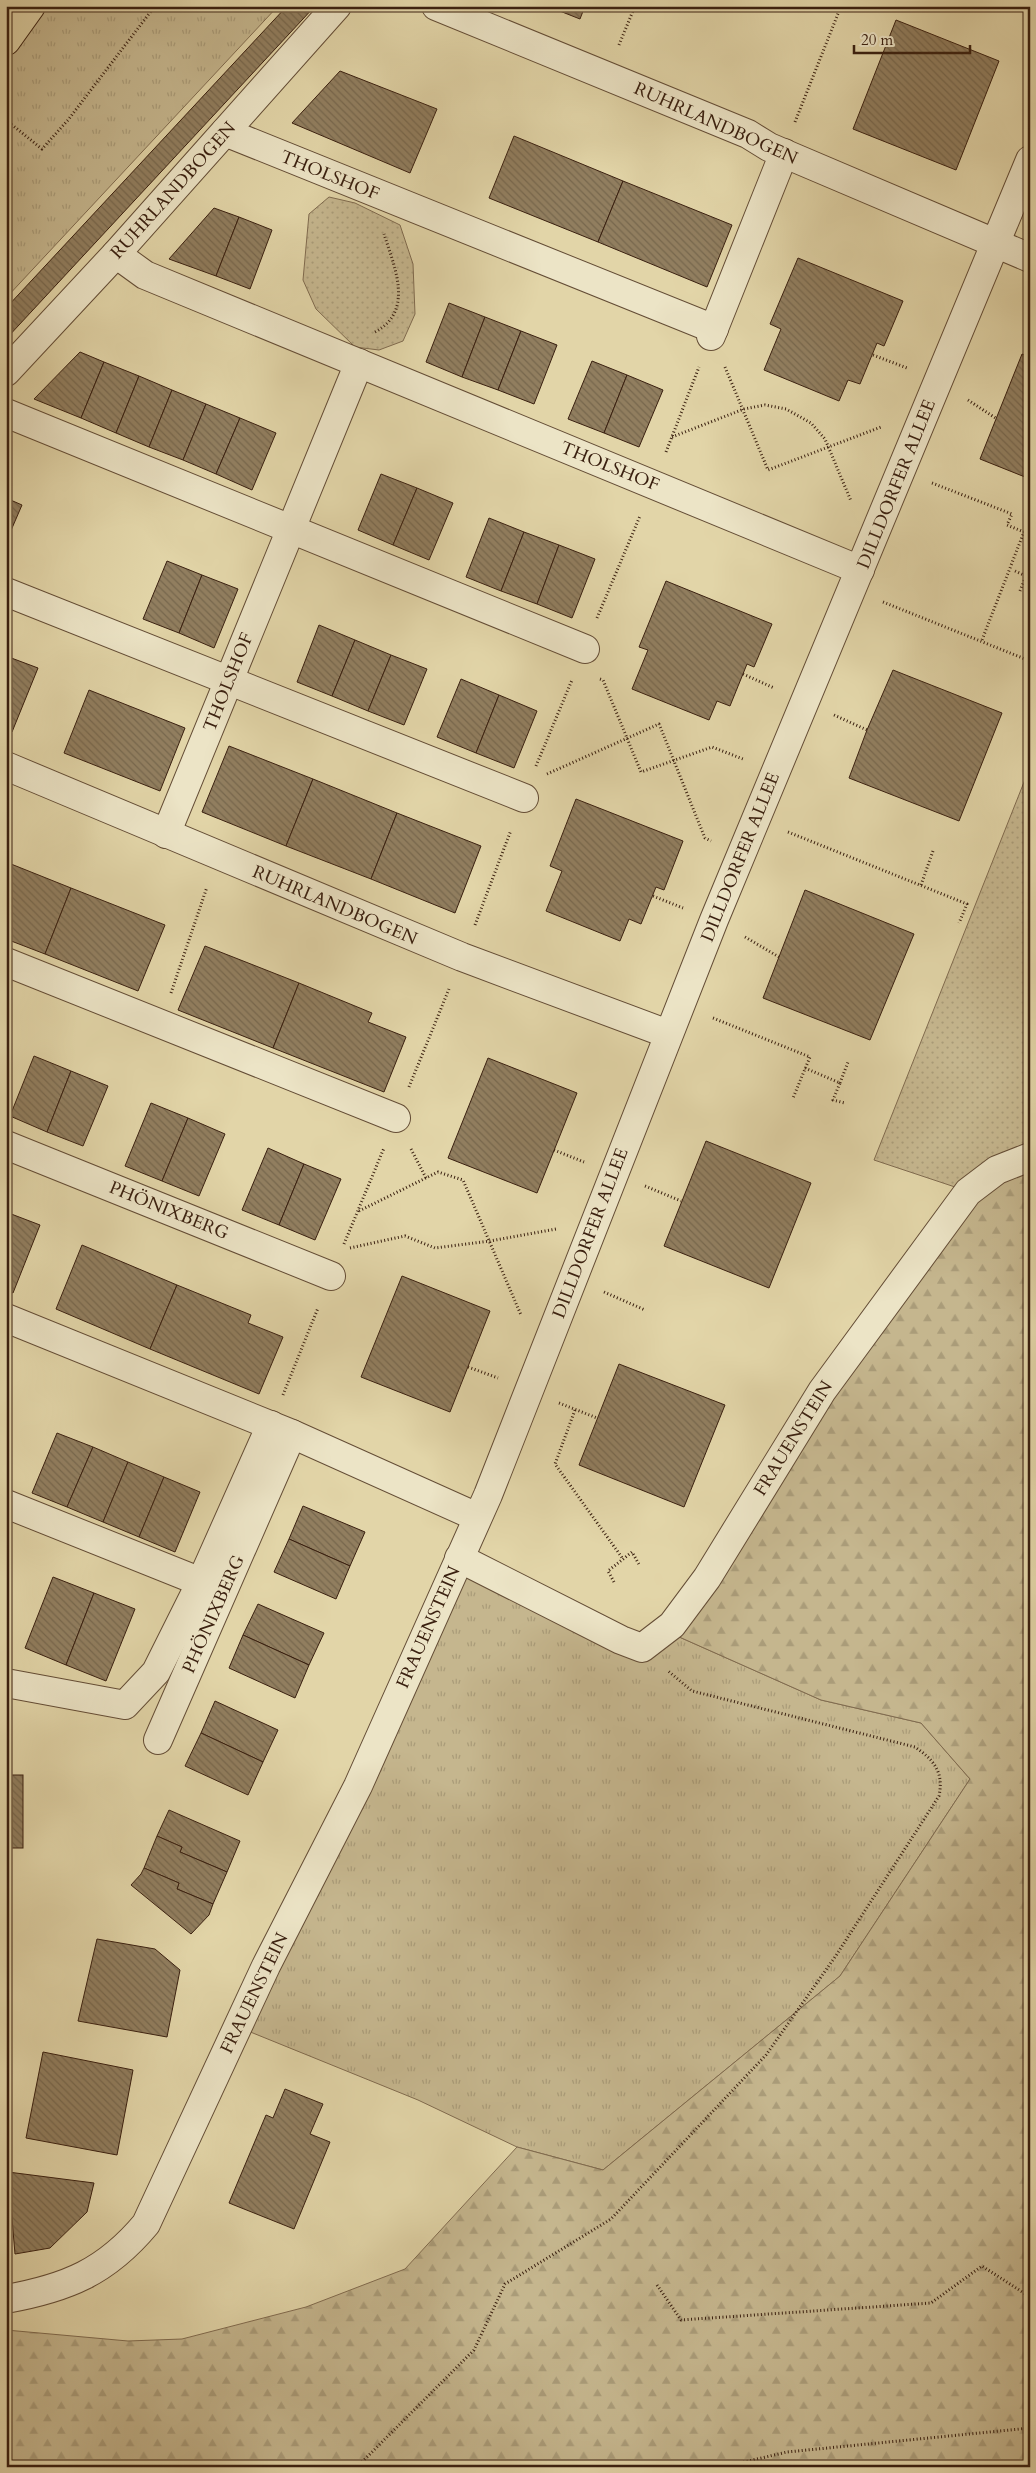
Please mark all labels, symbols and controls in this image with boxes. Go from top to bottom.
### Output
scale bar [854,22,970,54]
text: 20 m [861,30,893,50]
street label: RUHRLANDBOGEN [630,76,802,171]
street label: RUHRLANDBOGEN [105,116,242,264]
street label: THOLSHOF [277,144,383,207]
street label: DILLDORFER ALLEE [851,396,942,573]
street label: THOLSHOF [557,435,663,498]
street label: THOLSHOF [197,629,260,735]
street label: DILLDORFER ALLEE [695,769,786,946]
street label: RUHRLANDBOGEN [249,859,422,952]
street label: DILLDORFER ALLEE [546,1144,635,1322]
street label: PHÖNIXBERG [105,1175,232,1246]
street label: FRAUENSTEIN [748,1375,839,1501]
street label: PHÖNIXBERG [176,1551,251,1677]
street label: FRAUENSTEIN [390,1561,467,1692]
street label: FRAUENSTEIN [214,1928,295,2058]

